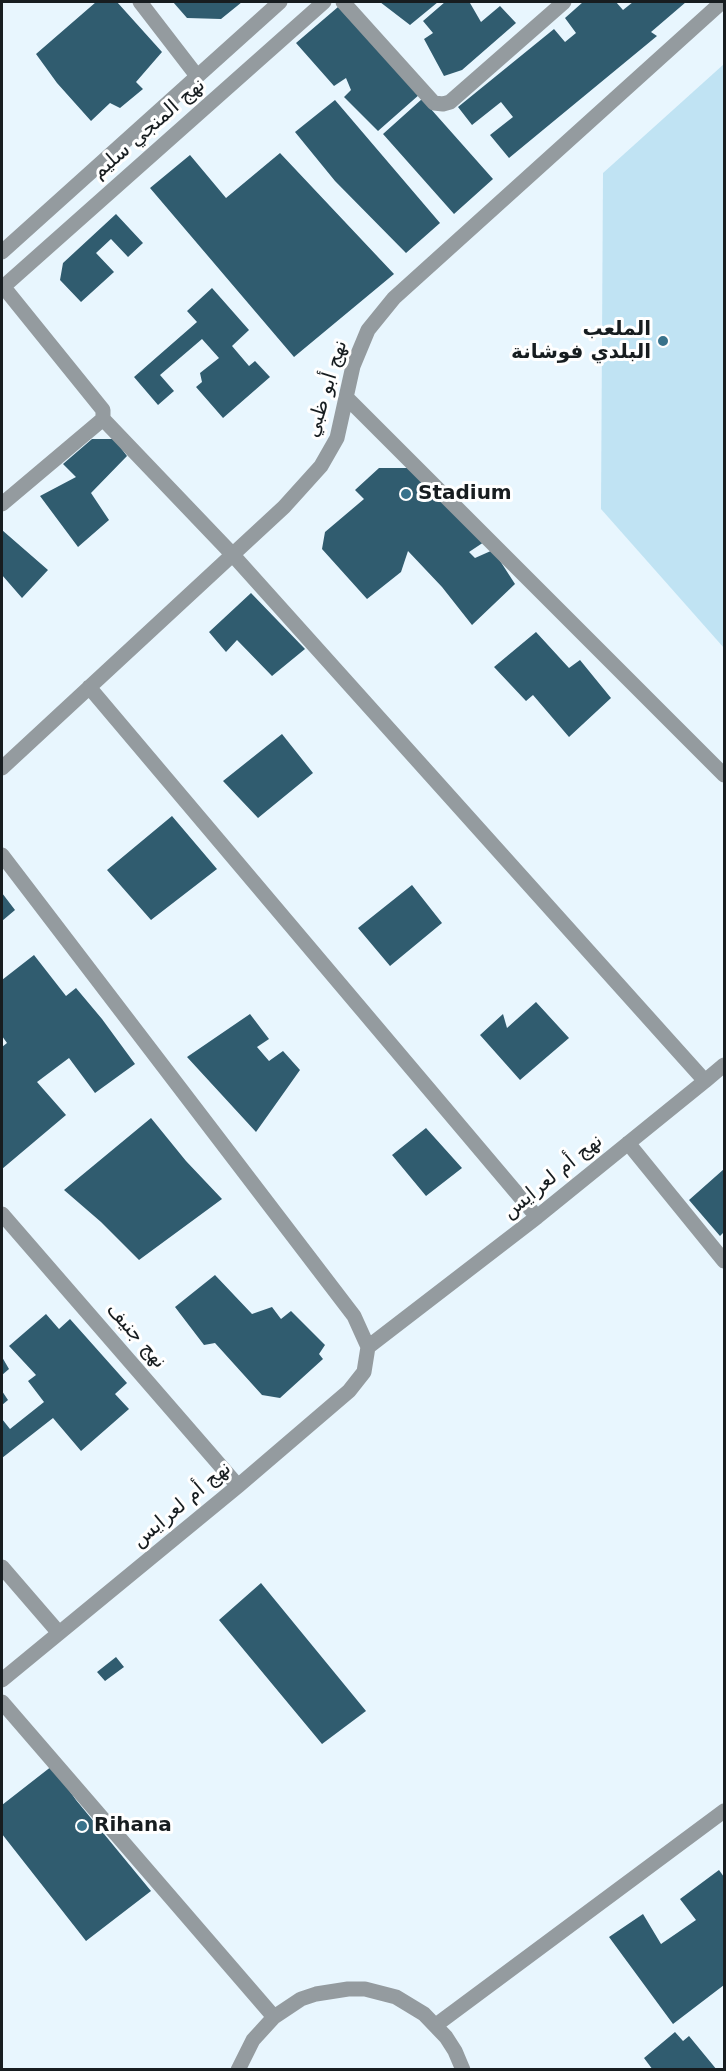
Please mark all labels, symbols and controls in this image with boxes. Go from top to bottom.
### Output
street label: نهج المنجي سليم [88,73,210,185]
place label: الملعب البلدي فوشانة [511,318,651,365]
marker: الملعب البلدي فوشانة [656,334,670,348]
street label: نهج أبو ظبي [301,337,353,441]
place label: Stadium [418,482,512,506]
marker: Stadium [399,487,413,501]
street label: نهج أم لعرايس [498,1129,608,1225]
street label: نهج جنيف [101,1298,171,1374]
street label: نهج أم لعرايس [128,1457,236,1553]
place label: Rihana [94,1814,172,1838]
marker: Rihana [75,1819,89,1833]

